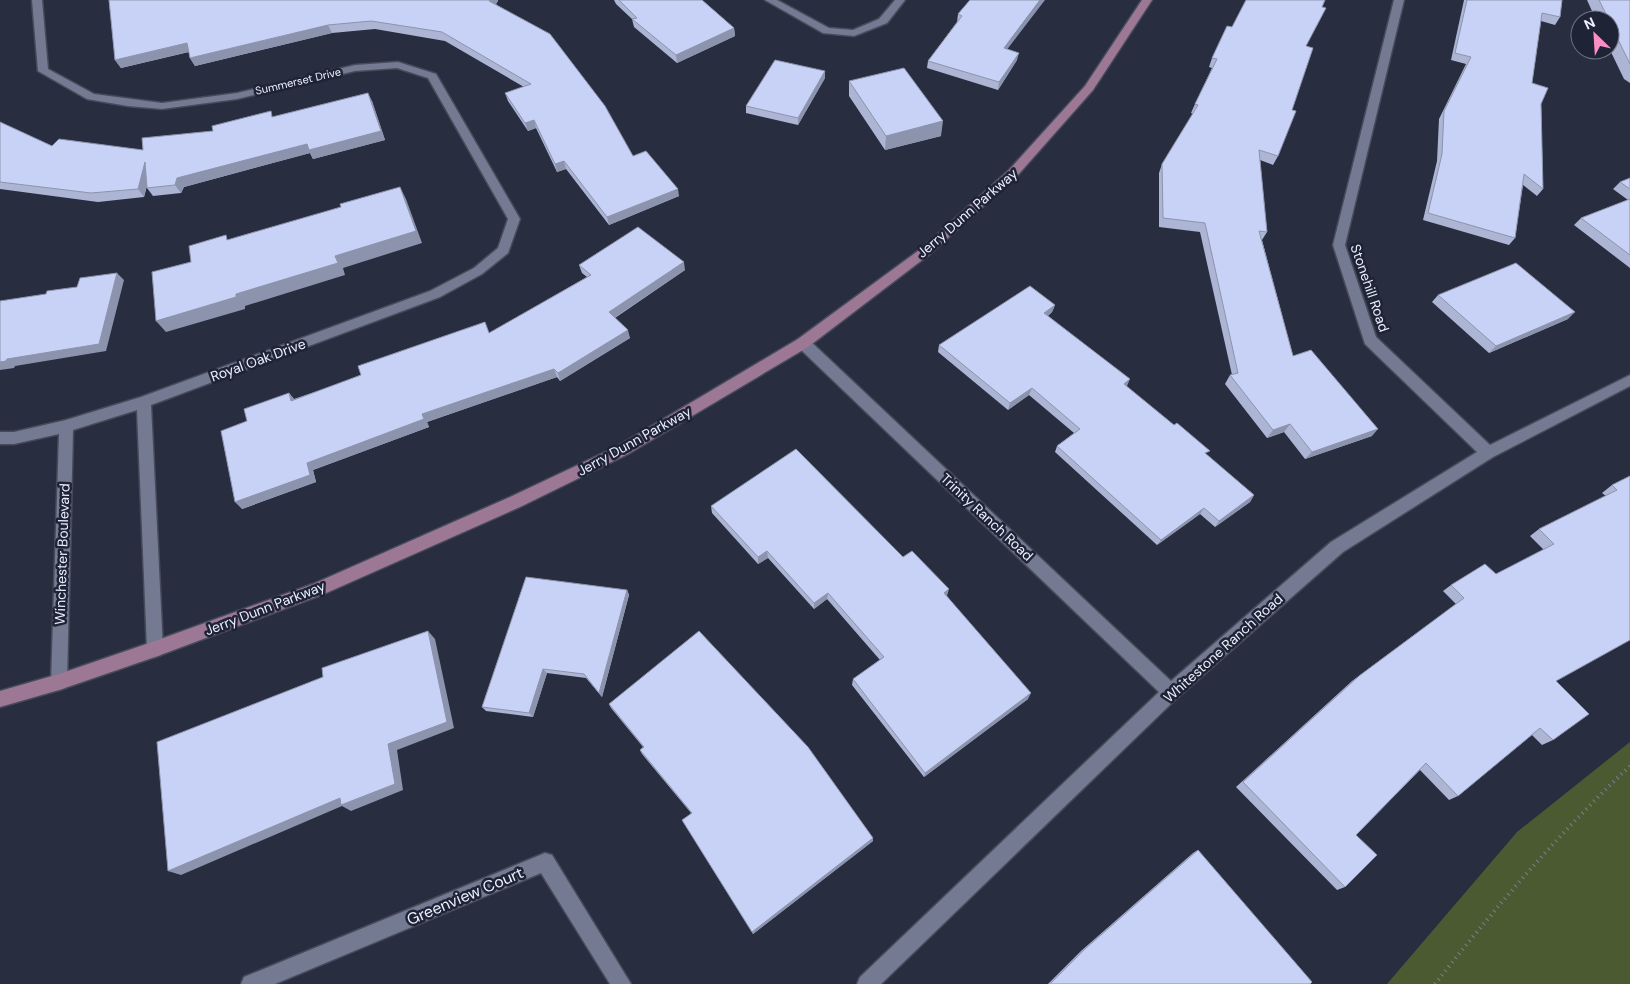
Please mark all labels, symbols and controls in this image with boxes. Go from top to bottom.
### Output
north arrow [1570,10,1620,60]
text: N [1581,13,1598,34]
street label: Summerset Drive [254,64,342,98]
street label: Jerry Dunn Parkway [913,164,1021,262]
street label: Stonehill Road [1347,242,1393,334]
street label: Royal Oak Drive [208,334,308,386]
street label: Jerry Dunn Parkway [574,402,694,480]
street label: Trinity Ranch Road [937,469,1037,565]
street label: Winchester Boulevard [51,483,73,625]
street label: Jerry Dunn Parkway [202,577,328,639]
street label: Whitestone Ranch Road [1160,590,1286,706]
street label: Greenview Court [403,862,527,930]

